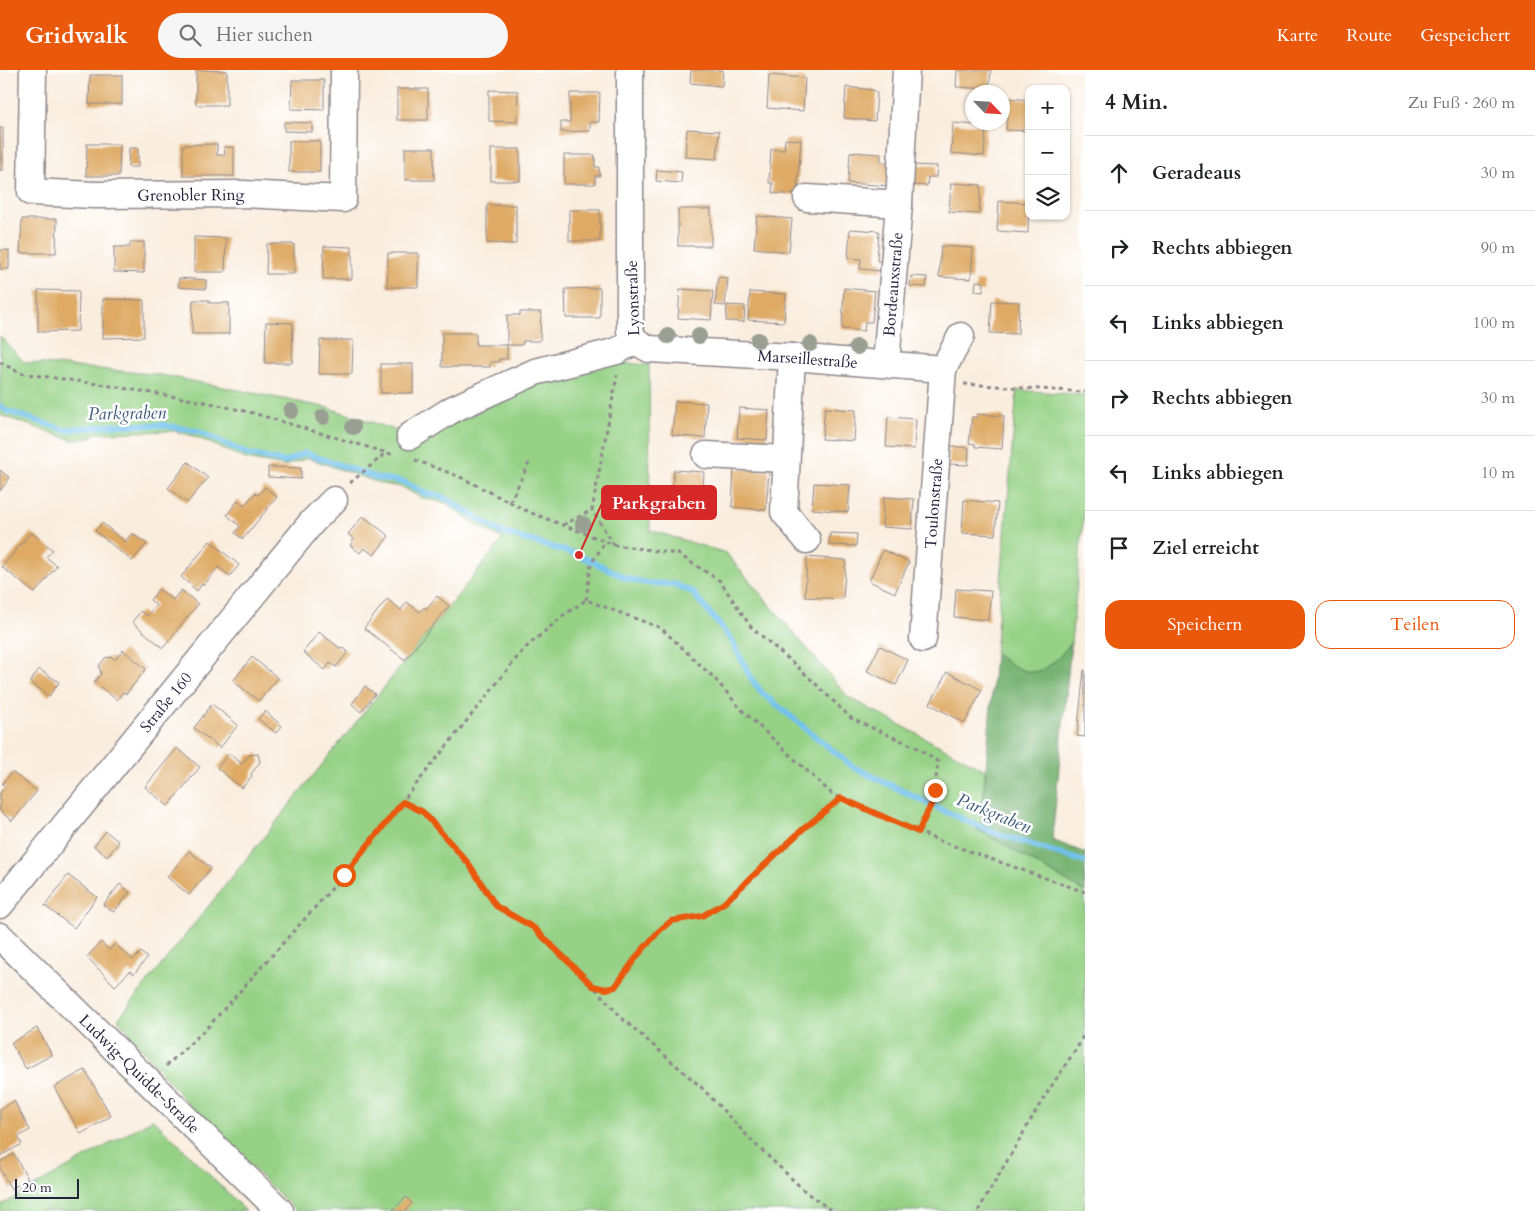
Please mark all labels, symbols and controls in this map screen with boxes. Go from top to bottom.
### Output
search box [158,13,508,58]
text: Gridwalk [25,19,128,52]
icon: search [176,21,204,49]
text: Hier suchen [216,22,313,48]
text: Karte [1277,23,1318,48]
text: Route [1346,23,1392,48]
text: Gespeichert [1420,23,1510,48]
north arrow [965,85,1010,130]
map controls [1025,85,1070,220]
button: + [1025,85,1070,130]
text: 4 Min. [1105,88,1168,117]
text: Zu Fuß · 260 m [1408,92,1515,114]
button: − [1025,130,1070,175]
icon: ahead [1105,159,1133,187]
text: Geradeaus [1152,160,1241,186]
text: 30 m [1481,162,1515,184]
button: layers [1025,175,1070,220]
street label: Grenobler Ring [137,184,245,207]
street label: Bordeauxstraße [878,231,909,337]
icon: right [1105,234,1133,262]
text: Rechts abbiegen [1152,235,1293,261]
text: 90 m [1481,237,1515,259]
street label: Lyonstraße [621,260,645,336]
icon: left [1105,309,1133,337]
text: Links abbiegen [1152,310,1284,336]
text: 100 m [1473,312,1515,334]
street label: Marseillestraße [757,345,858,374]
icon: right [1105,384,1133,412]
text: Rechts abbiegen [1152,385,1293,411]
text: 30 m [1481,387,1515,409]
water label: Parkgraben [88,400,167,427]
street label: Toulonstraße [920,457,948,550]
icon: left [1105,459,1133,487]
text: Links abbiegen [1152,460,1284,486]
text: 10 m [1481,462,1515,484]
callout: Parkgraben [602,486,716,519]
text: Parkgraben [612,491,707,516]
icon: arrive [1105,534,1133,562]
text: Ziel erreicht [1152,535,1259,561]
button: Speichern [1105,600,1305,649]
button: Teilen [1315,600,1515,649]
street label: Straße 160 [135,668,197,737]
route end [924,779,947,802]
water label: Parkgraben [953,787,1035,840]
route start [333,864,356,887]
street label: Ludwig-Quidde-Straße [74,1010,204,1139]
scale bar [15,1176,79,1199]
text: 20 m [22,1178,52,1197]

